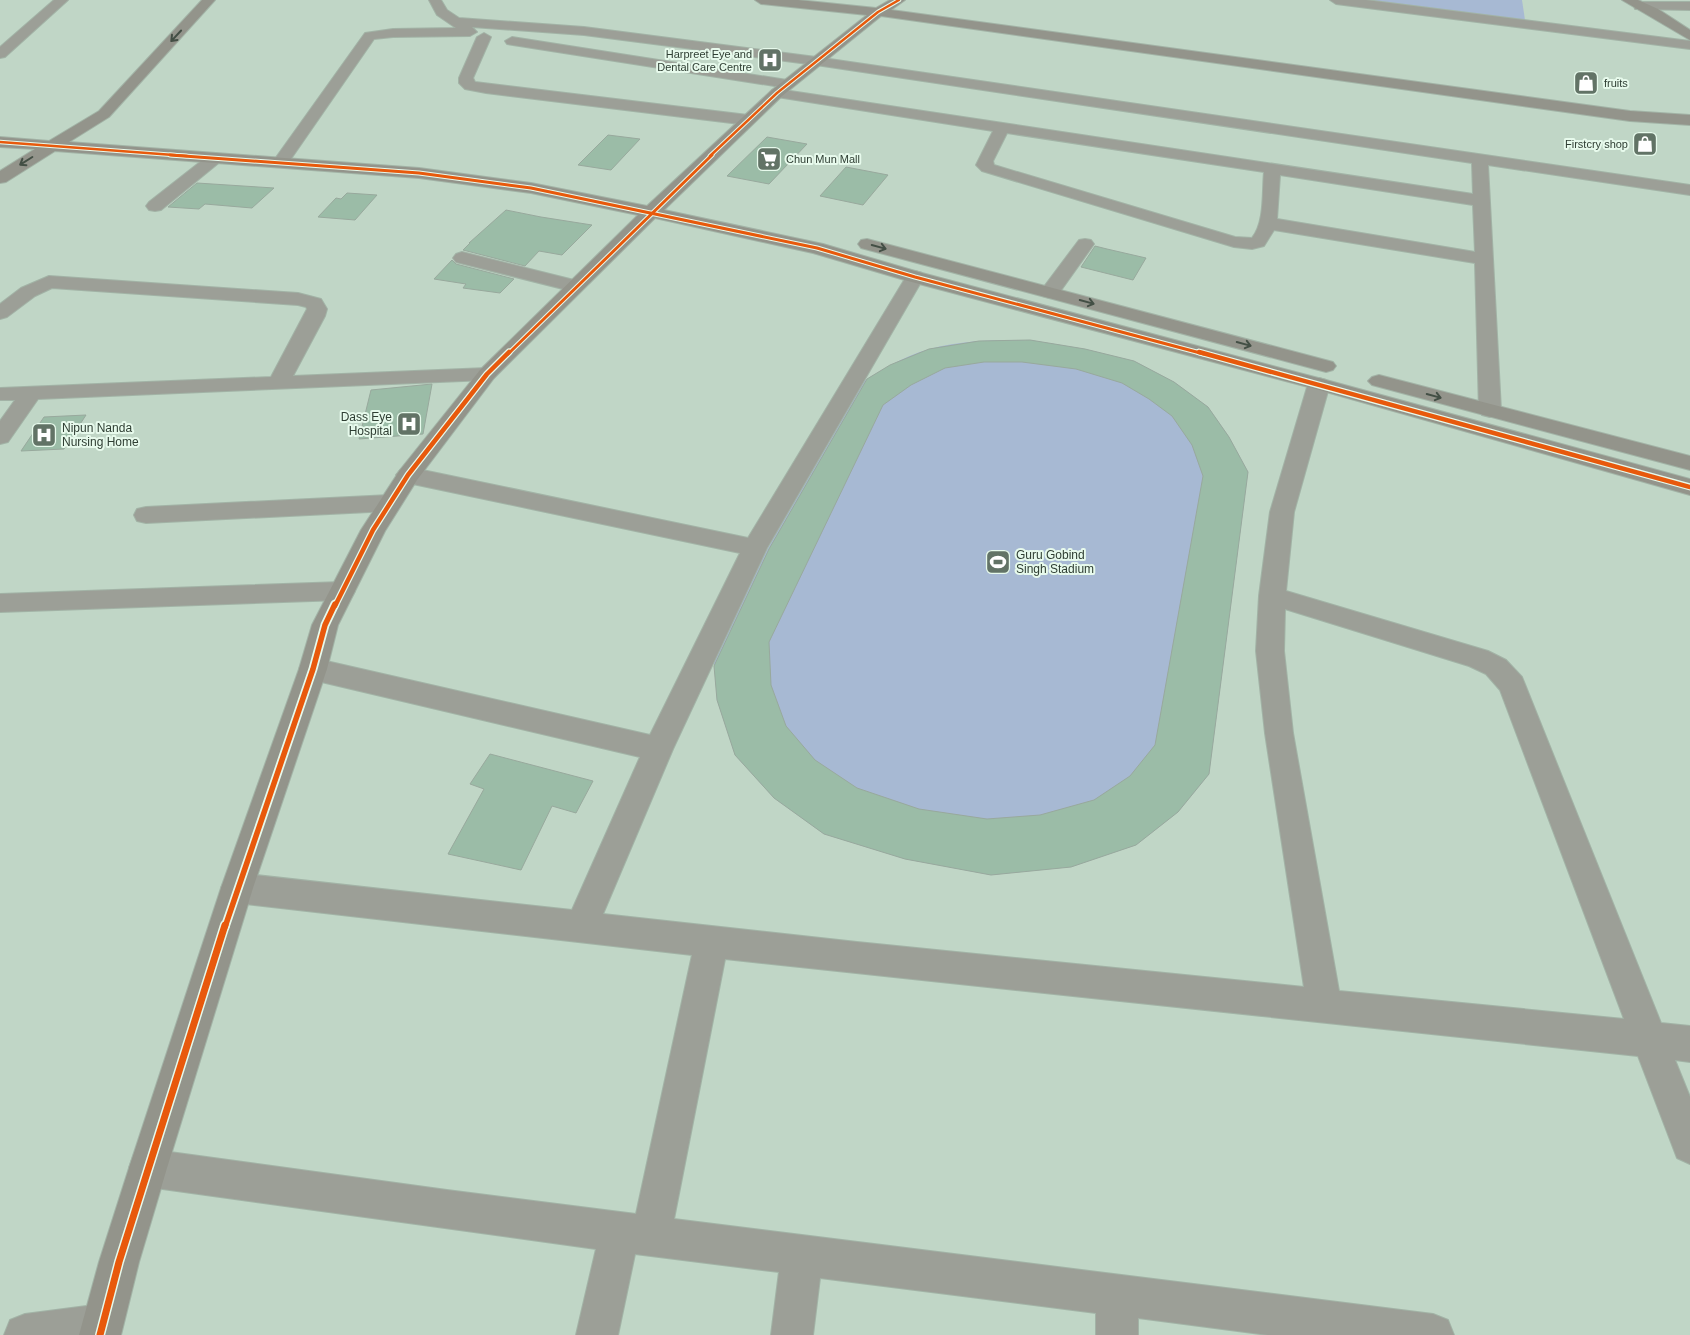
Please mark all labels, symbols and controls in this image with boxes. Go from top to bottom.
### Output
one-way arrow [170,29,182,42]
hospital icon: Harpreet Eye and Dental Care Centre [757,47,783,73]
place label: Harpreet Eye and Dental Care Centre [657,48,752,73]
shop icon: fruits [1573,70,1599,96]
place label: fruits [1604,77,1628,89]
shop icon: Firstcry shop [1632,131,1658,157]
place label: Firstcry shop [1565,138,1628,150]
supermarket icon: Chun Mun Mall [756,146,782,172]
place label: Chun Mun Mall [786,153,860,165]
one-way arrow [19,157,33,167]
one-way arrow [870,243,886,252]
one-way arrow [1078,297,1094,307]
one-way arrow [1235,340,1251,349]
one-way arrow [1426,391,1442,401]
place label: Dass Eye Hospital [341,410,392,438]
hospital icon: Dass Eye Hospital [396,411,422,437]
place label: Nipun Nanda Nursing Home [62,421,139,449]
hospital icon: Nipun Nanda Nursing Home [31,422,57,448]
place label: Guru Gobind Singh Stadium [1016,548,1094,576]
sports icon: Guru Gobind Singh Stadium [985,549,1011,575]

